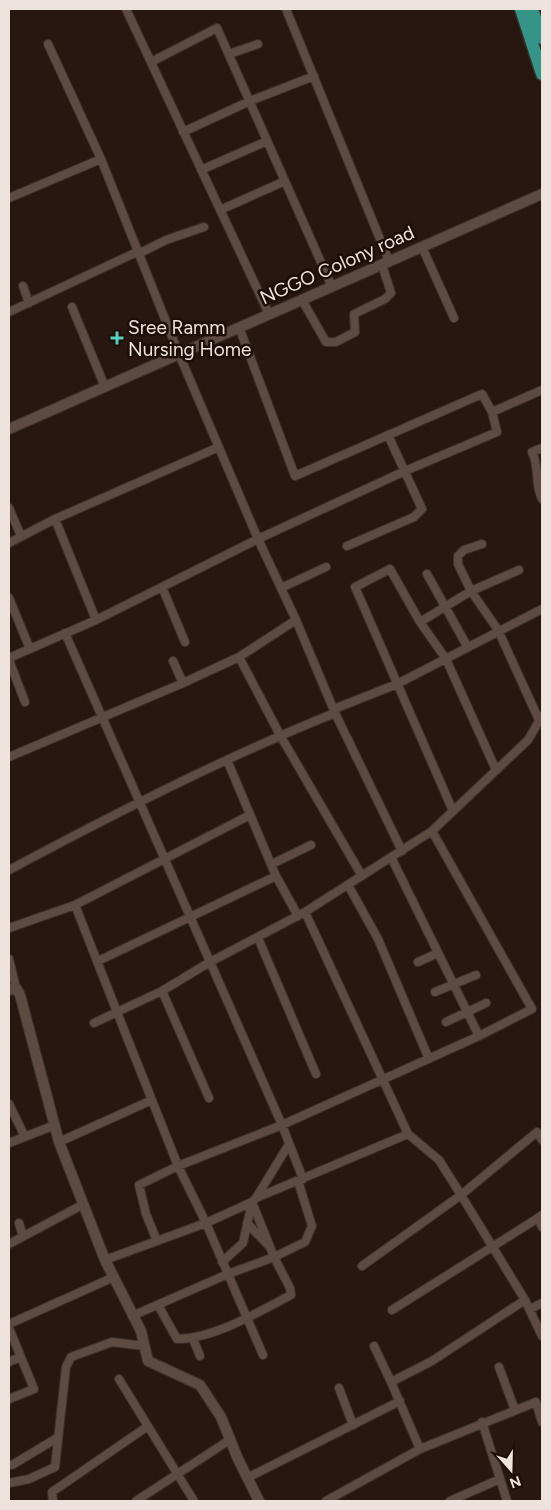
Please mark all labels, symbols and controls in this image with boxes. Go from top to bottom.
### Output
street label: NGGO Colony road [256,221,418,309]
place label: Sree Ramm Nursing Home [128,316,251,361]
marker: Sree Ramm Nursing Home [110,331,124,345]
north arrow [486,1445,536,1495]
text: N [507,1472,523,1492]

